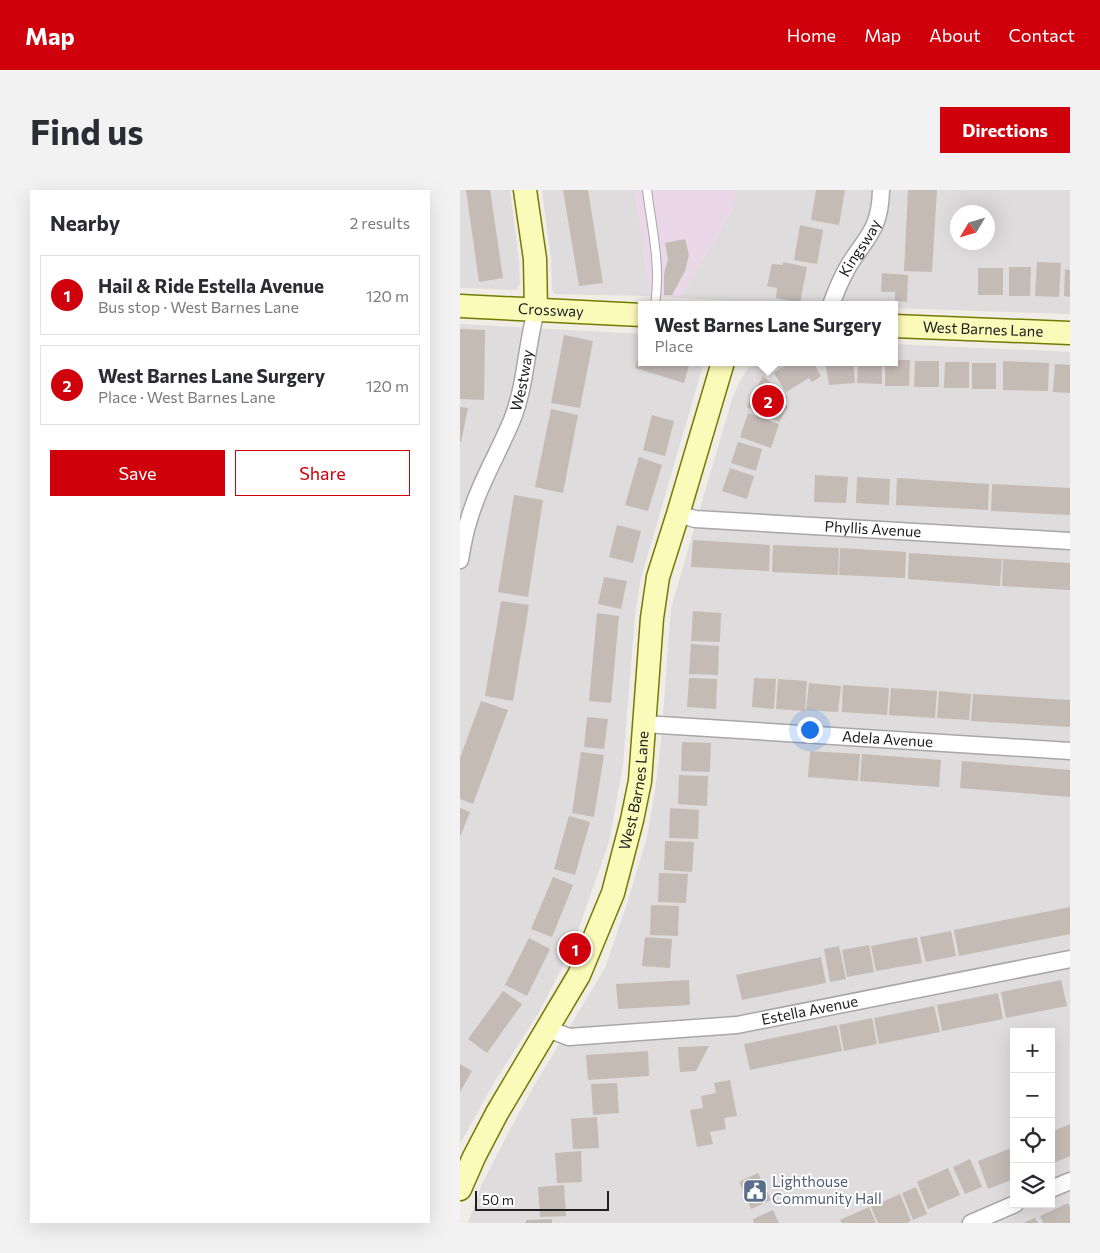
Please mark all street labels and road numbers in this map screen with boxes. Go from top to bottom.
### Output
street label: Kingsway [834,216,884,279]
street label: Crossway [518,299,584,320]
street label: West Barnes Lane [922,317,1044,340]
street label: Westway [506,348,536,413]
street label: Phyllis Avenue [824,517,922,540]
street label: Adela Avenue [841,727,934,750]
street label: West Barnes Lane [615,730,652,852]
street label: Estella Avenue [760,991,859,1028]

